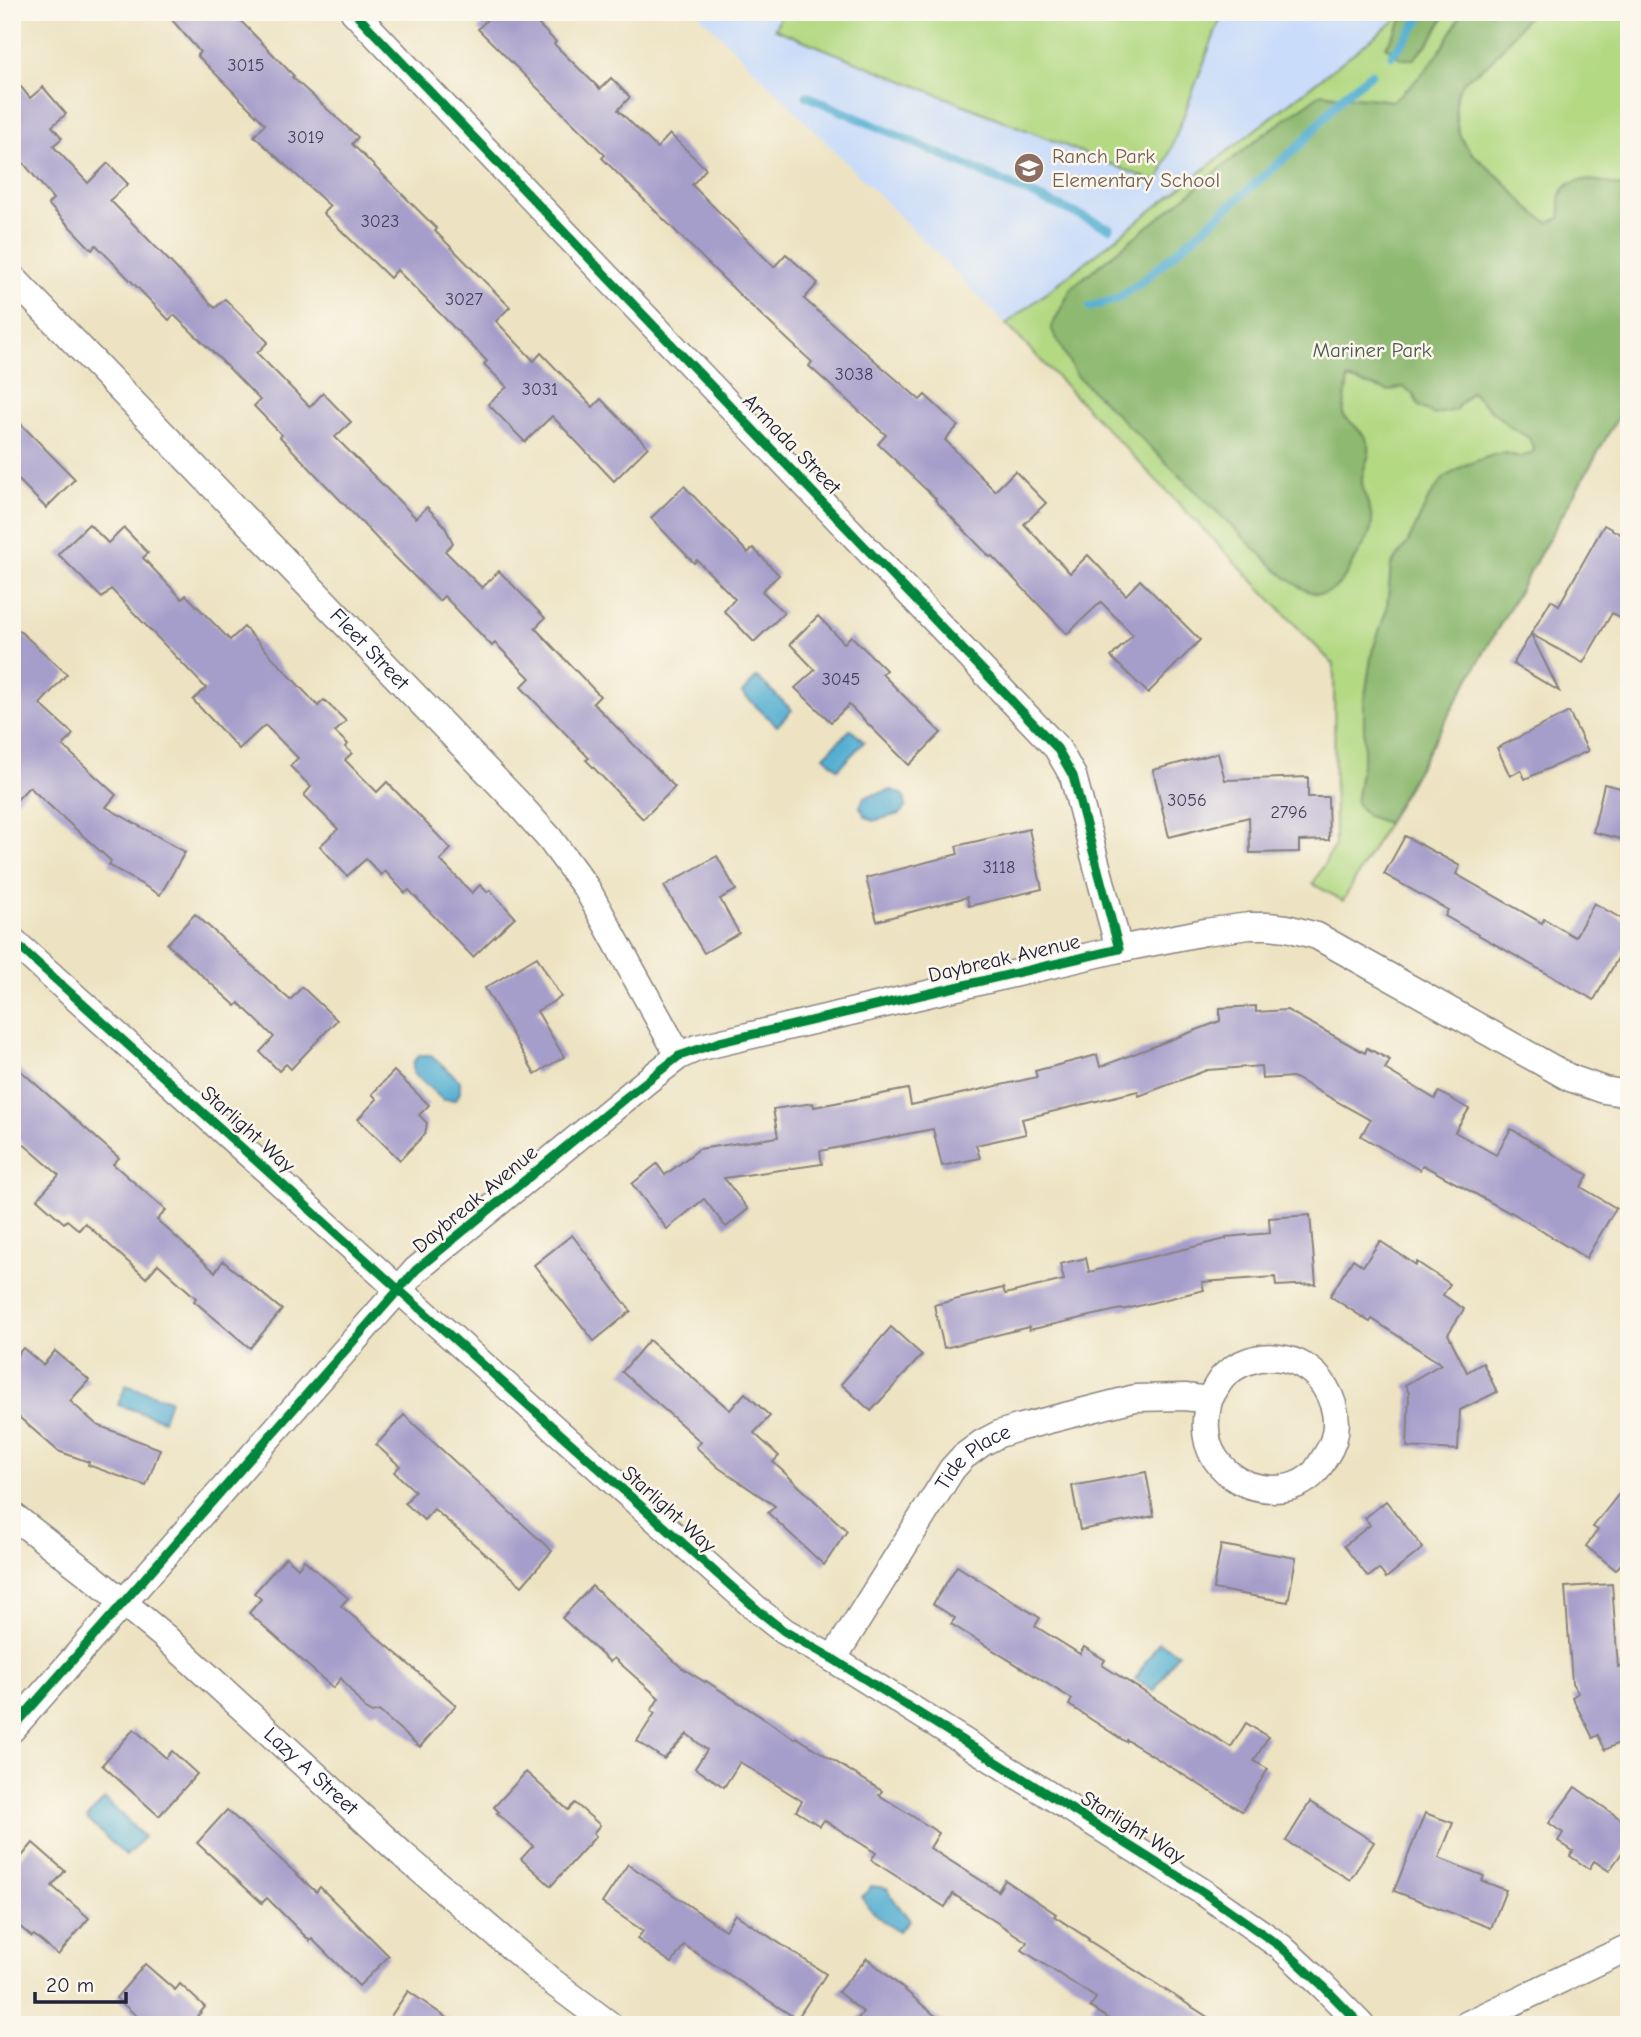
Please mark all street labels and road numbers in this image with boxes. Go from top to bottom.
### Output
street label: Armada Street [738,389,847,500]
street label: Fleet Street [325,603,415,695]
street label: Daybreak Avenue [926,929,1082,987]
street label: Starlight Way [196,1081,300,1178]
street label: Daybreak Avenue [408,1140,542,1258]
street label: Tide Place [930,1419,1013,1494]
street label: Starlight Way [617,1461,721,1558]
street label: Lazy A Street [259,1722,364,1820]
street label: Starlight Way [1077,1786,1190,1869]

